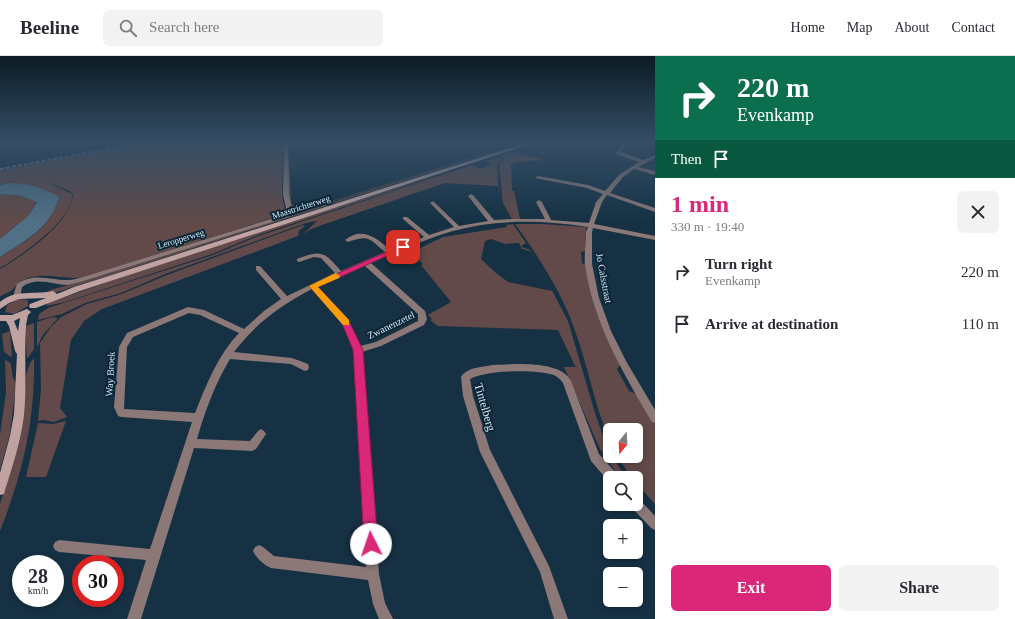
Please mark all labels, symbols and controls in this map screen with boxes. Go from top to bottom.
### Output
search box [103,10,383,46]
text: Beeline [20,17,79,38]
icon: search [117,17,139,39]
text: Search here [149,19,219,35]
text: Home [791,20,825,35]
text: Map [847,20,872,35]
text: About [894,20,929,35]
text: Contact [951,20,995,35]
icon: right [671,72,723,124]
text: 220 m [737,72,809,103]
text: Evenkamp [737,105,814,125]
icon: arrive [710,148,732,170]
text: Then [671,151,702,167]
text: 1 min [671,191,729,217]
button: close [957,191,999,233]
street label: Maastrichterweg [271,193,332,221]
text: 330 m · 19:40 [671,219,744,234]
street label: Leropperweg [157,227,206,251]
pin [386,230,420,264]
icon: arrive [392,236,414,258]
street label: Jo Calsstraat [594,252,614,304]
text: Turn right [705,256,772,272]
icon: right [671,261,693,283]
text: 220 m [961,264,999,280]
text: Evenkamp [705,273,761,288]
street label: Zwanenzetel [366,309,417,341]
icon: arrive [671,313,693,335]
text: Arrive at destination [705,316,838,332]
text: 110 m [962,316,999,332]
street label: Way Broek [103,351,117,397]
street label: Tintelberg [471,381,499,433]
north arrow [603,423,643,463]
map controls [603,423,643,607]
button: search [603,471,643,511]
button: + [603,519,643,559]
position arrow [350,523,392,565]
speed limit sign: 30 [72,555,124,607]
text: 28 [28,565,48,587]
button: Exit [671,565,831,611]
button: Share [839,565,999,611]
button: − [603,567,643,607]
text: km/h [28,585,48,596]

